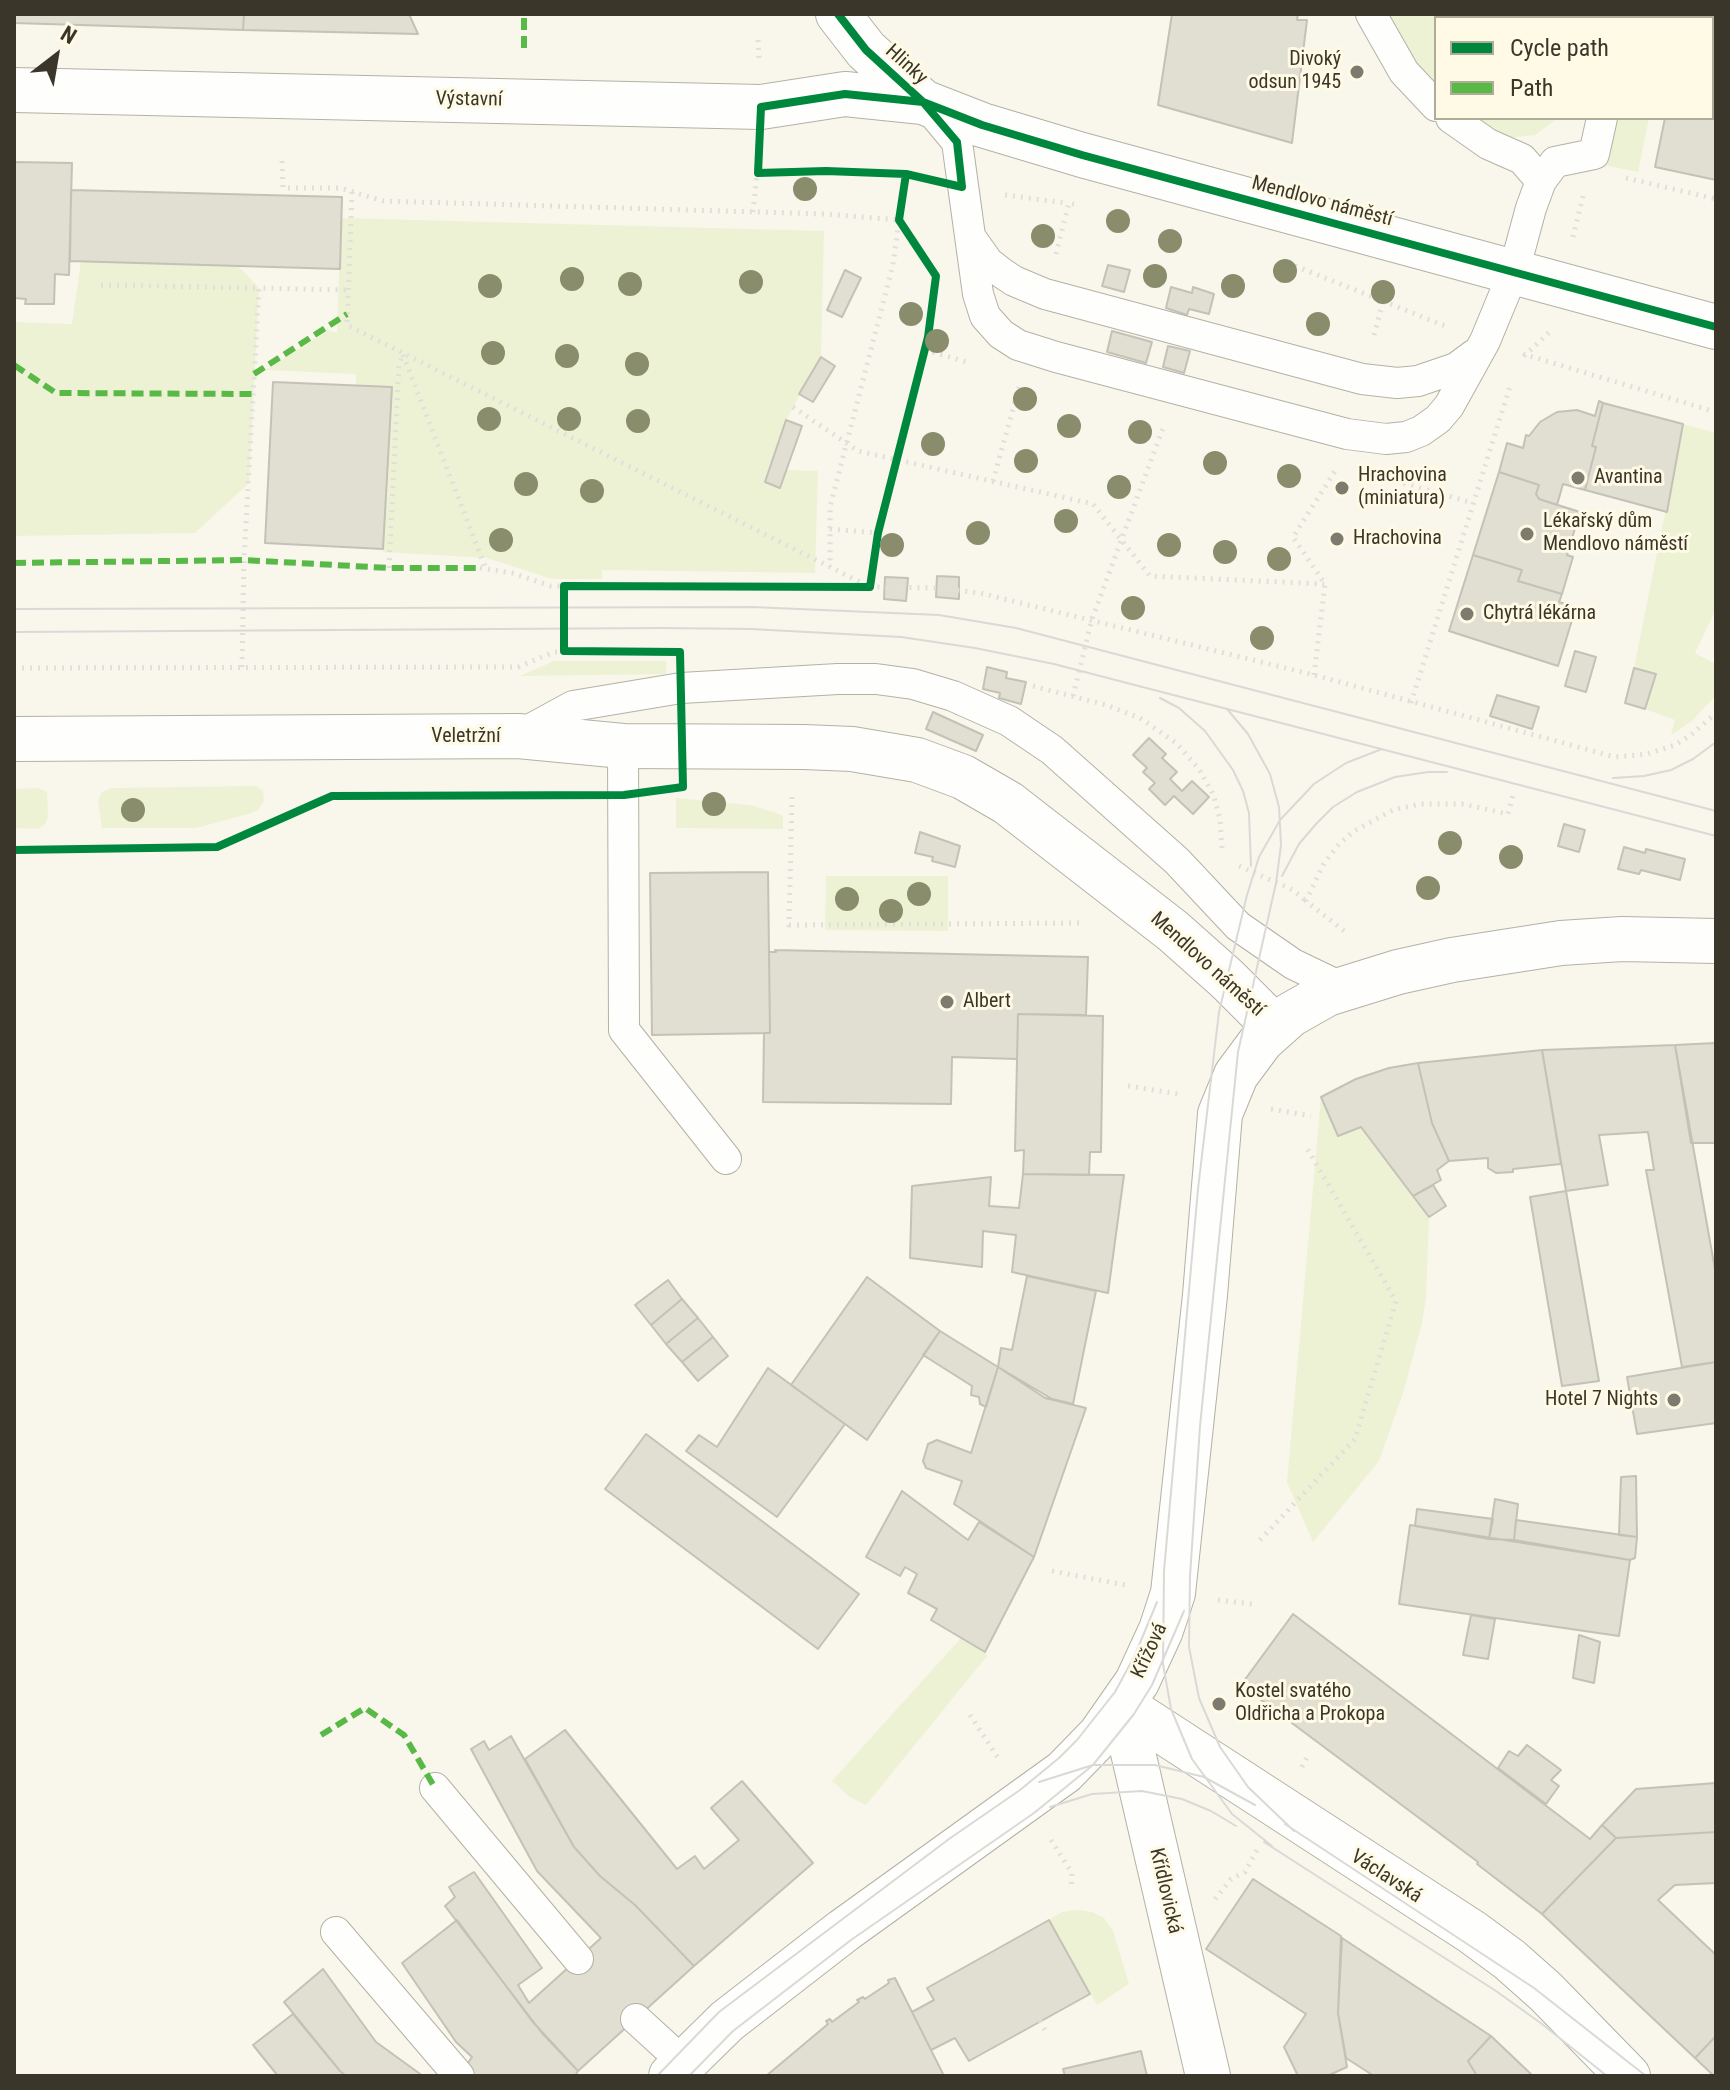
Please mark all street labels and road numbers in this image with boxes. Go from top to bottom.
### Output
street label: Hlinky [880,40,932,90]
street label: Výstavní [435,87,503,113]
street label: Mendlovo náměstí [1249,172,1395,232]
street label: Veletržní [431,725,501,749]
street label: Mendlovo náměstí [1145,908,1269,1022]
street label: Křížová [1127,1620,1173,1682]
street label: Václavská [1346,1845,1426,1909]
street label: Křídlovická [1144,1846,1186,1936]

